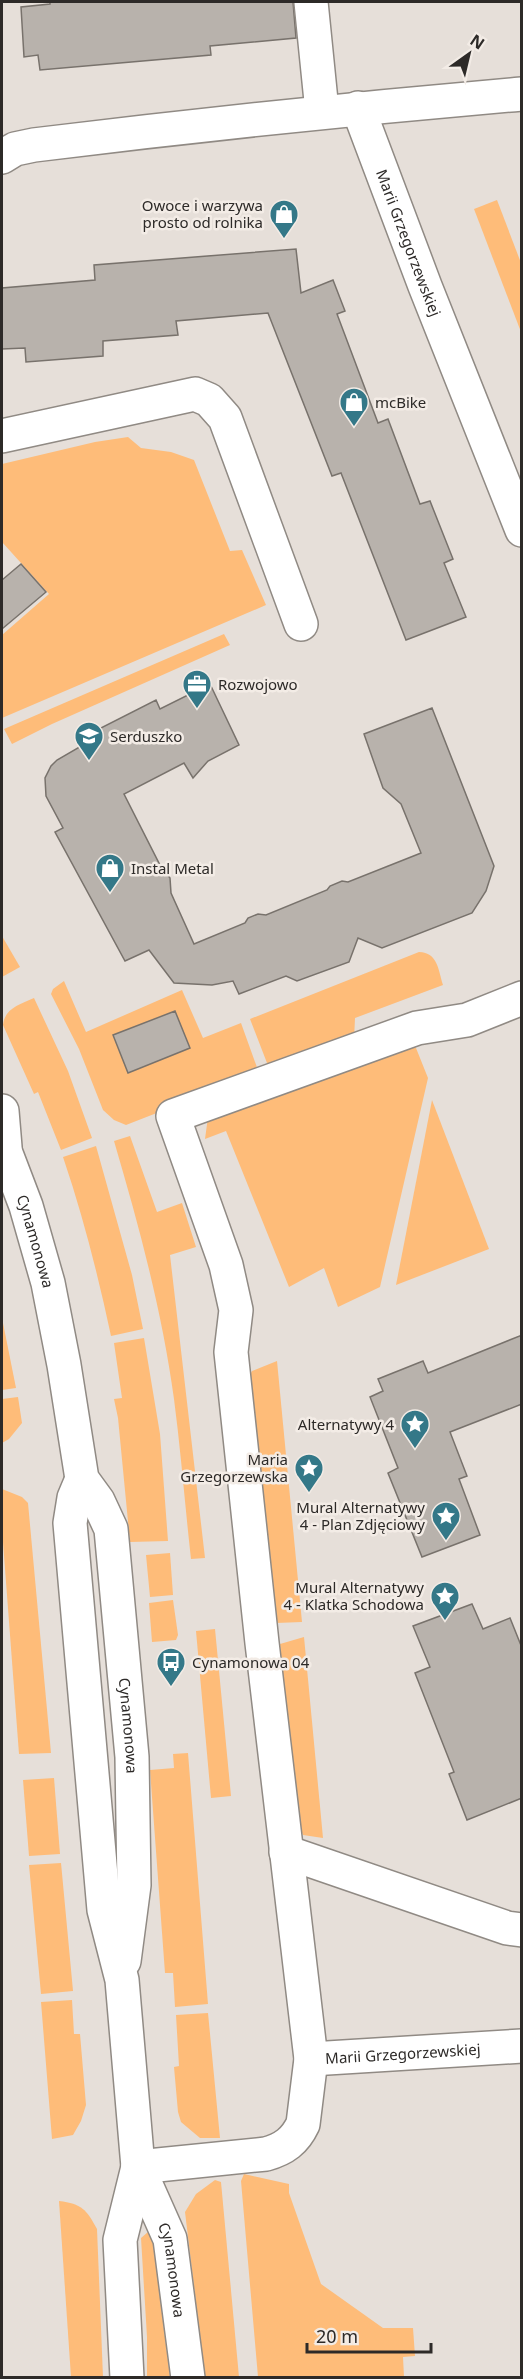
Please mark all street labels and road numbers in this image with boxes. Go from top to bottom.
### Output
street label: Marii Grzegorzewskiej [372,166,446,319]
street label: Cynamonowa [13,1192,59,1289]
street label: Cynamonowa [115,1677,142,1774]
street label: Marii Grzegorzewskiej [325,2039,481,2068]
street label: Cynamonowa [154,2219,190,2319]

